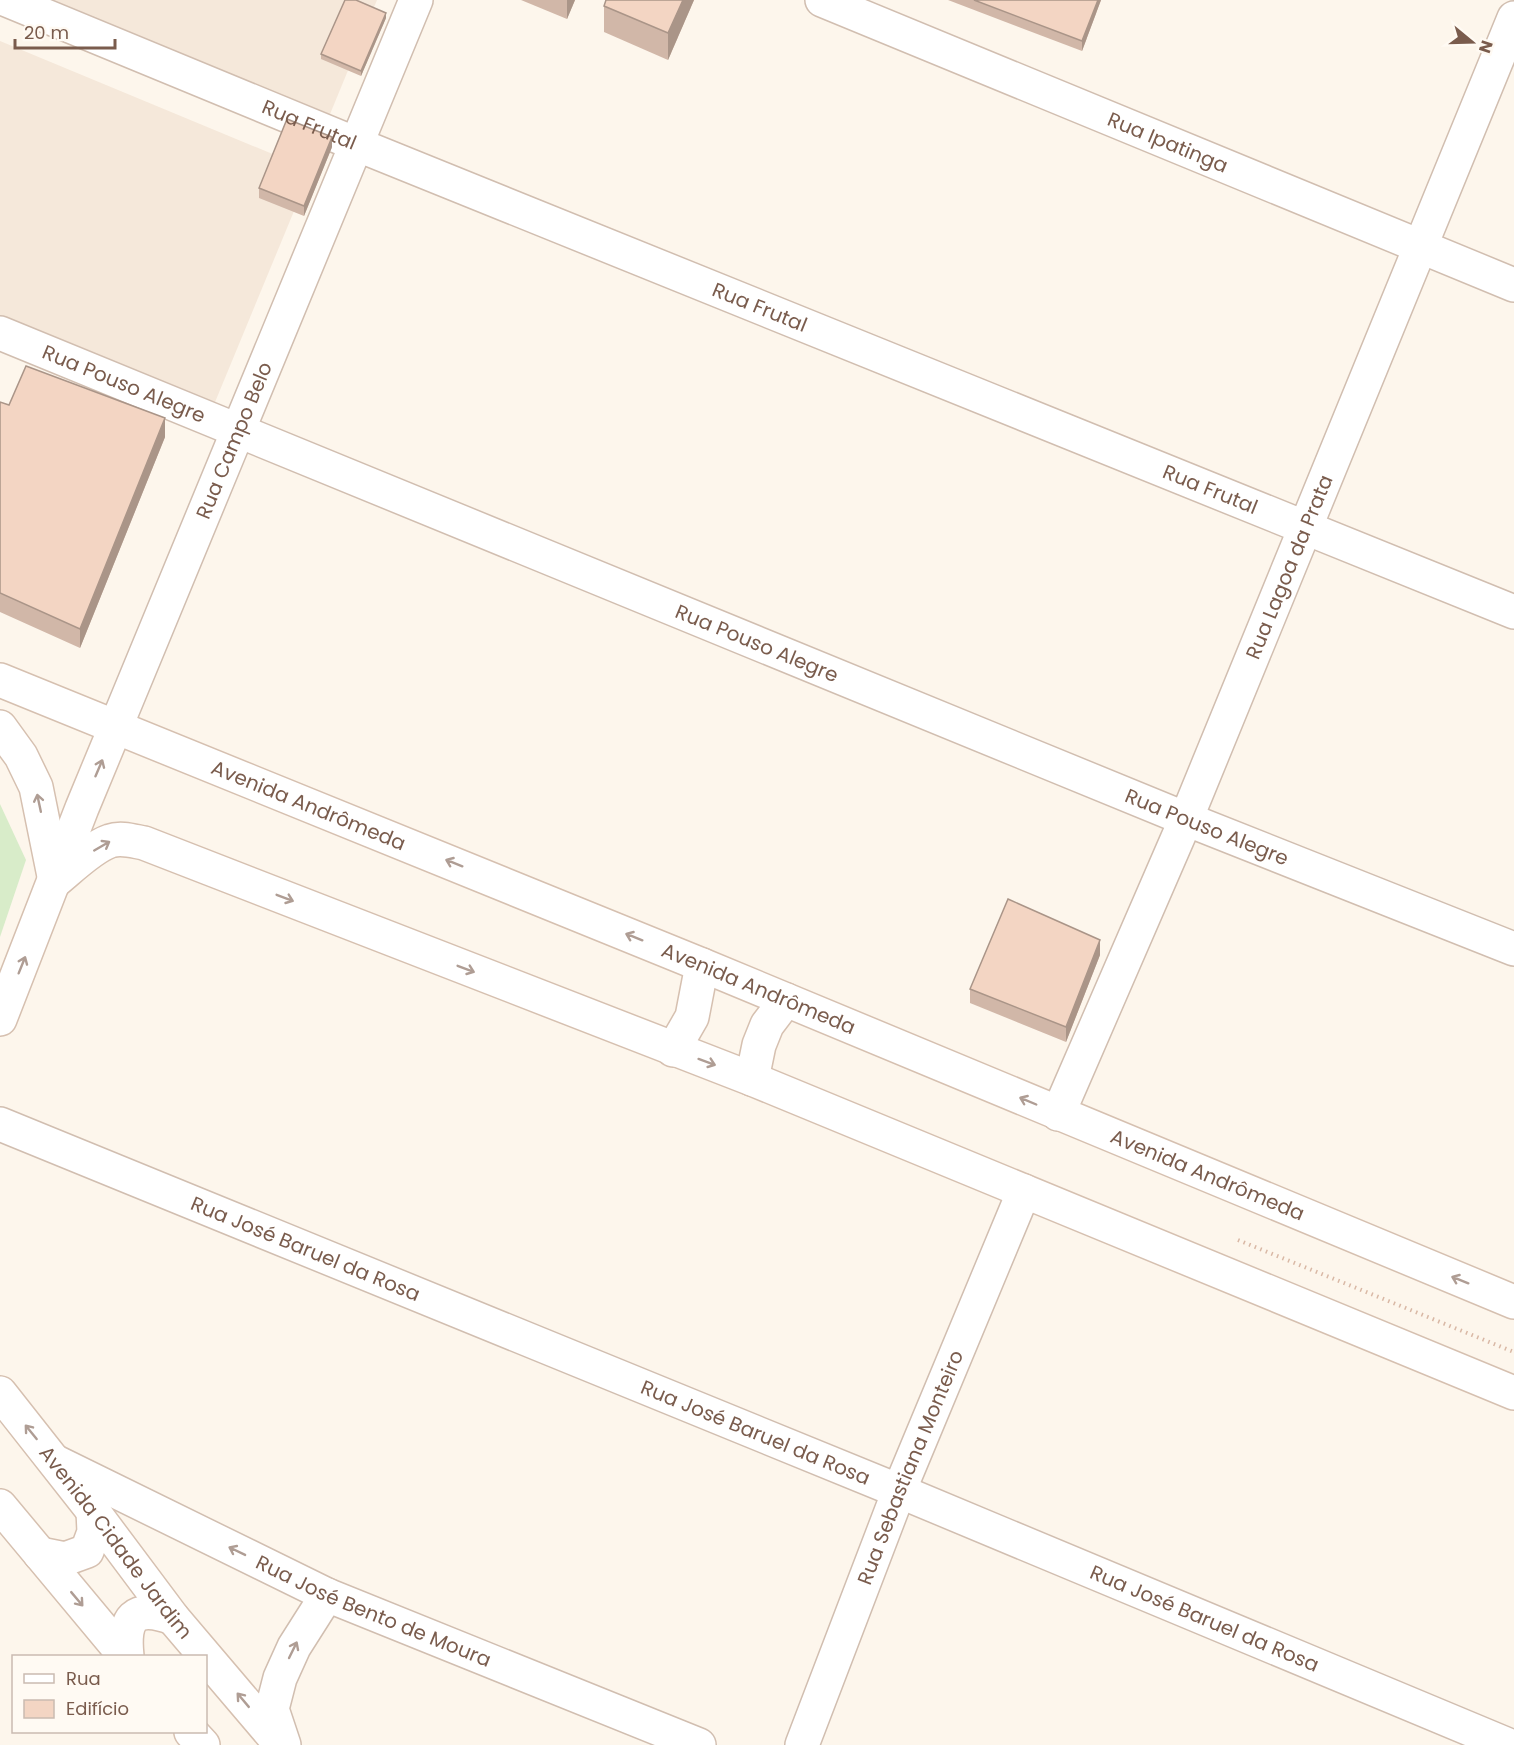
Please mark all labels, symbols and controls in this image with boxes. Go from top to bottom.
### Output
scale bar [15,12,116,50]
north arrow [1442,12,1502,72]
text: 20 m [24,20,69,45]
text: N [1473,37,1499,56]
street label: Rua Frutal [258,93,361,157]
street label: Rua Ipatinga [1103,105,1232,180]
street label: Rua Frutal [708,275,811,339]
street label: Rua Pouso Alegre [38,338,210,430]
street label: Rua Campo Belo [189,358,279,523]
street label: Rua Frutal [1159,458,1262,521]
street label: Rua Lagoa da Prata [1239,470,1340,663]
street label: Rua Pouso Alegre [671,597,843,689]
street label: Avenida Andrômeda [207,753,410,857]
one-way arrow [94,759,105,777]
street label: Rua Pouso Alegre [1121,782,1293,872]
one-way arrow [33,794,44,813]
one-way arrow [93,840,110,852]
one-way arrow [445,857,464,868]
one-way arrow [275,893,293,904]
one-way arrow [626,931,644,942]
street label: Avenida Andrômeda [657,936,860,1041]
one-way arrow [17,956,28,975]
one-way arrow [456,964,475,975]
one-way arrow [697,1058,715,1069]
one-way arrow [1019,1095,1037,1106]
street label: Avenida Andrômeda [1106,1122,1309,1228]
street label: Rua José Baruel da Rosa [187,1189,425,1308]
one-way arrow [1451,1274,1470,1285]
street label: Rua Sebastiana Monteiro [851,1346,970,1589]
street label: Rua José Baruel da Rosa [636,1373,874,1492]
one-way arrow [25,1424,38,1440]
street label: Avenida Cidade Jardim [33,1440,199,1645]
one-way arrow [228,1544,246,1556]
street label: Rua José Bento de Moura [251,1548,495,1674]
street label: Rua José Baruel da Rosa [1086,1558,1323,1679]
one-way arrow [70,1591,84,1606]
one-way arrow [287,1642,299,1660]
legend [12,1655,207,1733]
text: Rua [66,1666,101,1691]
one-way arrow [236,1693,250,1708]
text: Edifício [66,1696,129,1721]

